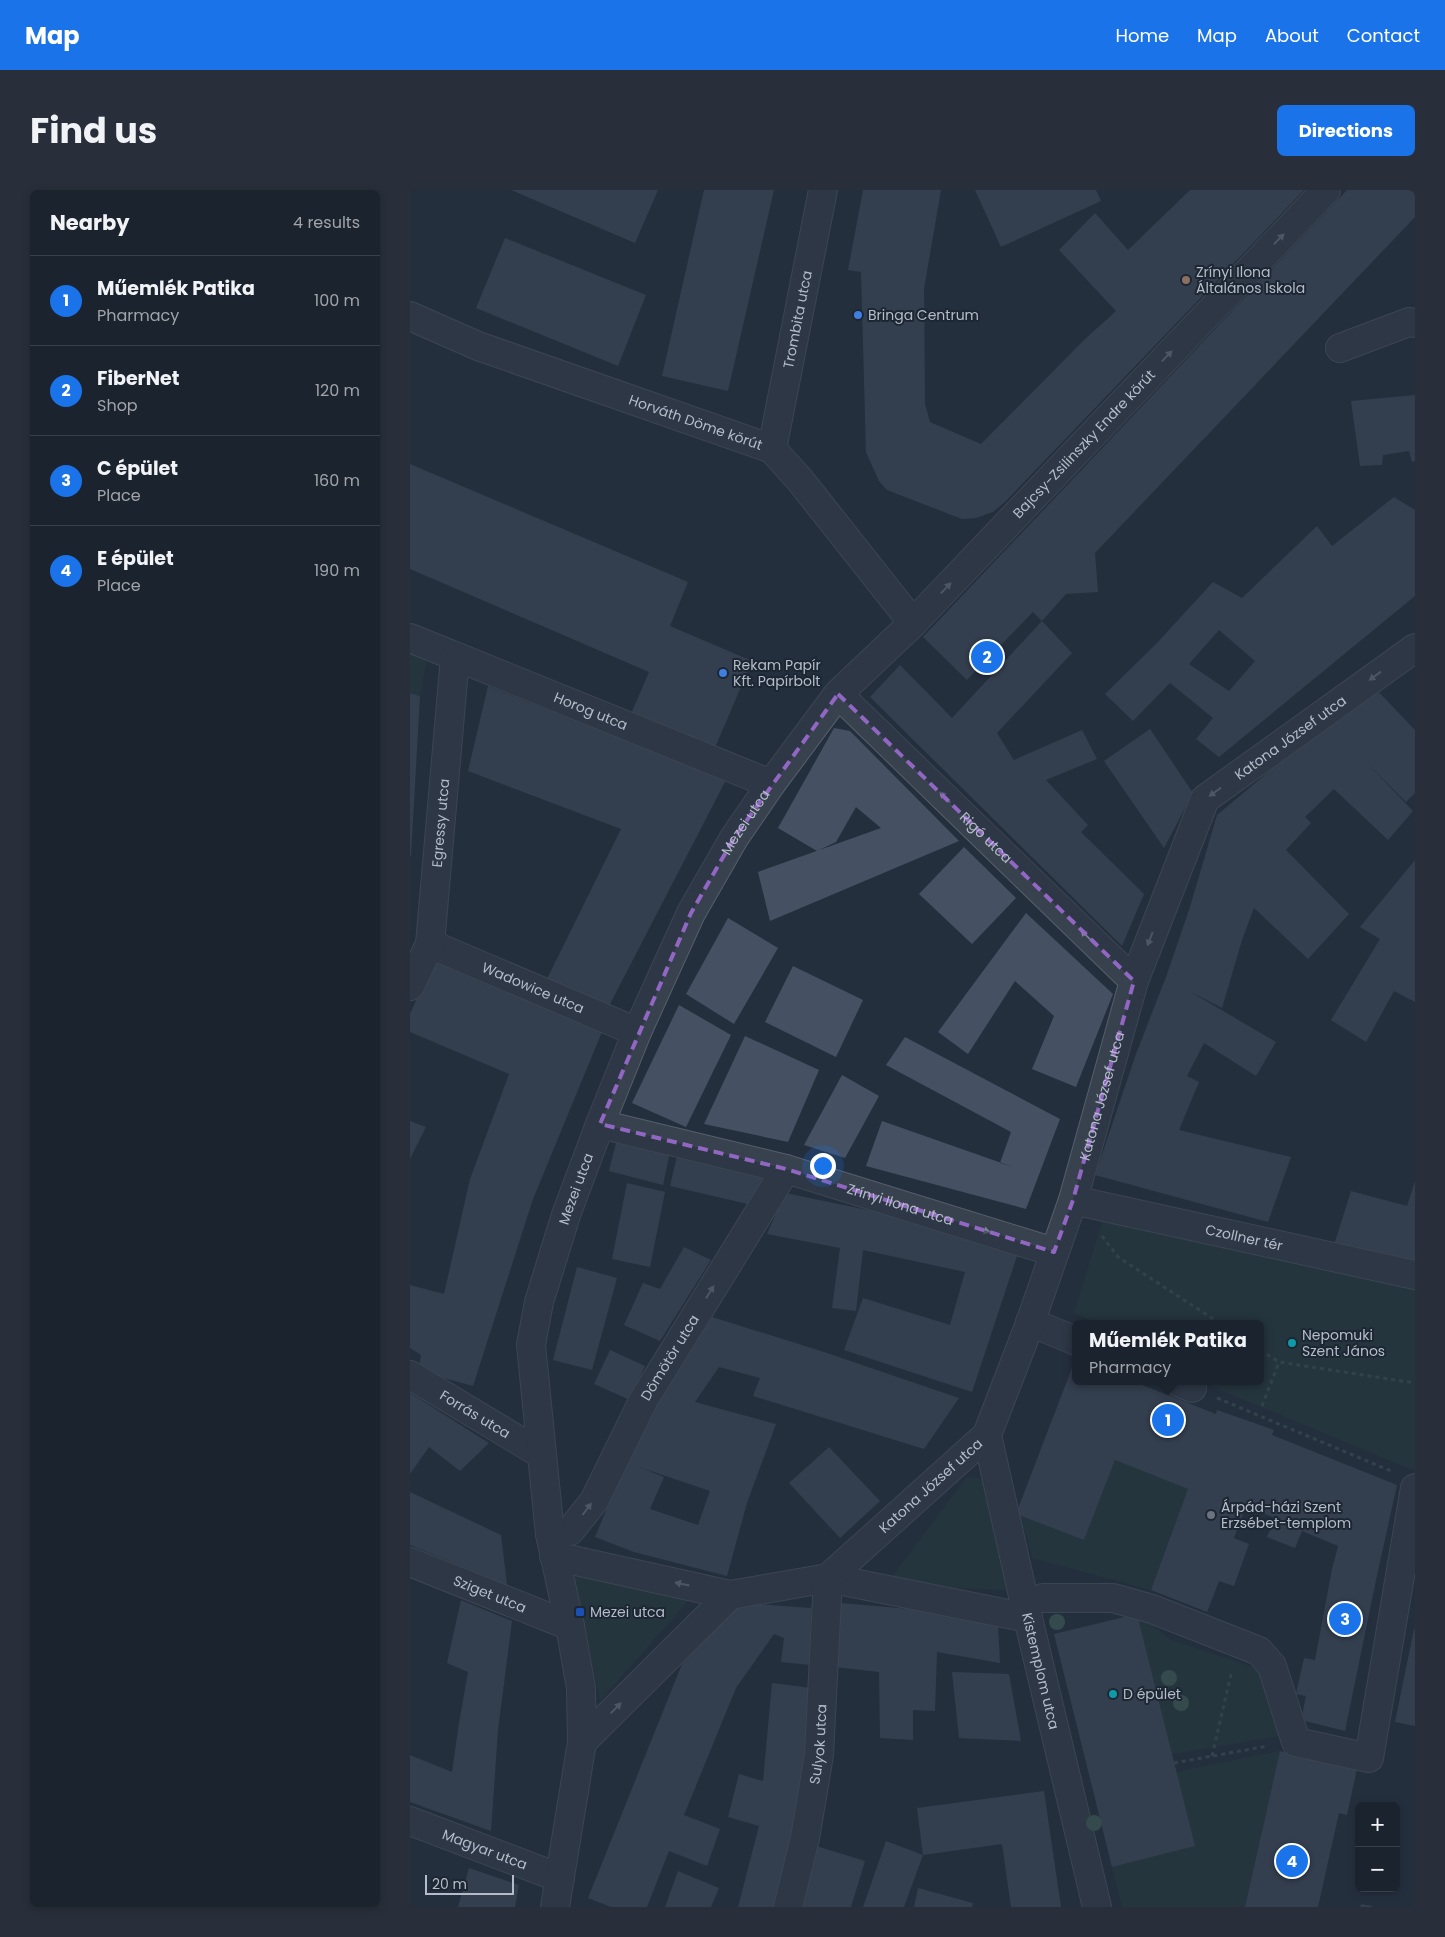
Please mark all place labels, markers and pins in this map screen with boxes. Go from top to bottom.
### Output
place label: Zrínyi Ilona Általános Iskola [1196,262,1305,298]
marker: Zrínyi Ilona Általános Iskola [1180,274,1192,286]
place label: Bringa Centrum [868,305,979,325]
marker: Bringa Centrum [852,309,864,321]
pin: 2 [971,638,1003,676]
place label: Rekam Papír Kft. Papírbolt [733,655,821,691]
marker: Rekam Papír Kft. Papírbolt [717,667,729,679]
place label: Nepomuki Szent János [1302,1325,1385,1361]
marker: Nepomuki Szent János [1286,1337,1298,1349]
pin: 1 [1152,1401,1184,1439]
place label: Árpád-házi Szent Erzsébet-templom [1221,1497,1351,1533]
marker: Árpád-házi Szent Erzsébet-templom [1205,1509,1217,1521]
pin: 3 [1329,1600,1361,1638]
place label: Mezei utca [590,1602,665,1622]
marker: Mezei utca [574,1606,586,1618]
place label: D épület [1123,1684,1181,1704]
marker: D épület [1107,1688,1119,1700]
pin: 4 [1276,1842,1308,1880]

